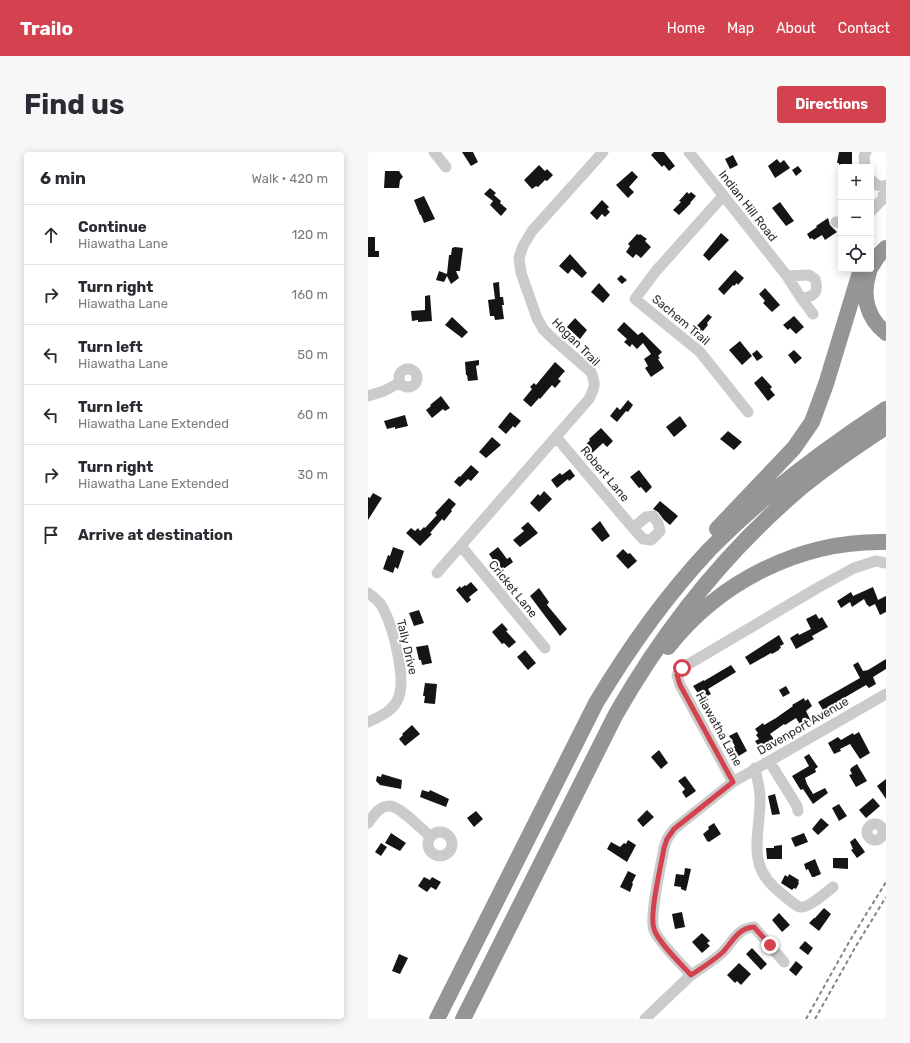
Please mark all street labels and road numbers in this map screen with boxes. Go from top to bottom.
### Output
street label: Indian Hill Road [716,168,780,244]
street label: Sachem Trail [649,292,713,348]
street label: Hogan Trail [549,315,603,369]
street label: Robert Lane [578,443,632,505]
street label: Cricket Lane [486,558,541,621]
street label: Tally Drive [394,618,420,676]
street label: Hiawatha Lane [693,689,745,769]
street label: Davenport Avenue [755,694,851,758]

